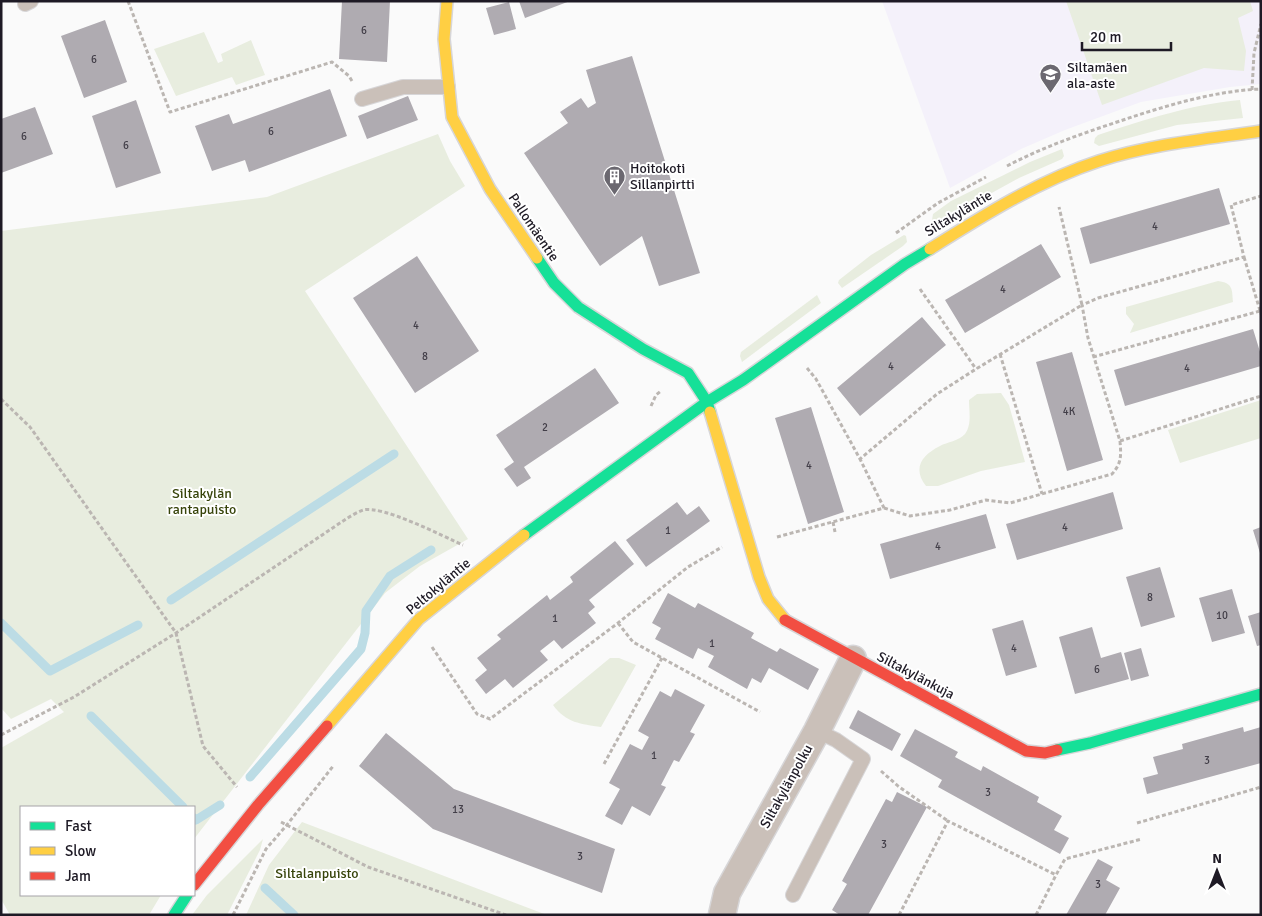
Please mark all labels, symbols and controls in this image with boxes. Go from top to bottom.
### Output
scale bar [1082,20,1171,52]
house number: 6 [361,24,367,37]
text: 20 m [1090,28,1121,46]
house number: 6 [91,53,97,66]
place label: Siltamäen ala-aste [1067,59,1127,92]
school or university icon: Siltamäen ala-aste [1039,63,1063,94]
house number: 6 [268,125,274,138]
house number: 6 [21,130,27,143]
house number: 6 [123,139,129,152]
place label: Hoitokoti Sillanpirtti [630,160,695,193]
building icon: Hoitokoti Sillanpirtti [602,164,626,195]
street label: Siltakyläntie [921,187,995,240]
street label: Pallomäentie [505,190,563,265]
house number: 4 [1152,220,1158,233]
house number: 4 [1000,283,1006,296]
house number: 4 [413,319,419,332]
house number: 8 [422,350,428,363]
house number: 4 [888,360,894,373]
house number: 4 [1184,362,1190,375]
house number: 4K [1063,405,1076,418]
house number: 2 [542,421,548,434]
house number: 4 [806,459,812,472]
park label: Siltakylän rantapuisto [168,485,236,518]
house number: 4 [1062,521,1068,534]
house number: 1 [665,524,671,537]
house number: 4 [935,540,941,553]
street label: Peltokyläntie [403,555,474,618]
house number: 8 [1147,591,1153,604]
house number: 10 [1216,609,1228,622]
house number: 1 [552,612,558,625]
house number: 1 [709,637,715,650]
house number: 4 [1011,642,1017,655]
street label: Siltakylänkuja [874,648,957,703]
house number: 6 [1094,663,1100,676]
street label: Siltakylänpolku [756,741,816,831]
house number: 1 [651,749,657,762]
house number: 3 [1204,754,1210,767]
house number: 3 [985,786,991,799]
house number: 13 [452,803,464,816]
legend [20,806,195,896]
text: Fast [65,817,92,835]
house number: 3 [881,838,887,851]
text: Slow [65,842,96,860]
north arrow [1192,846,1242,896]
house number: 3 [577,850,583,863]
text: N [1212,850,1222,867]
park label: Siltalanpuisto [275,865,359,882]
text: Jam [65,867,91,885]
house number: 3 [1095,878,1101,891]

